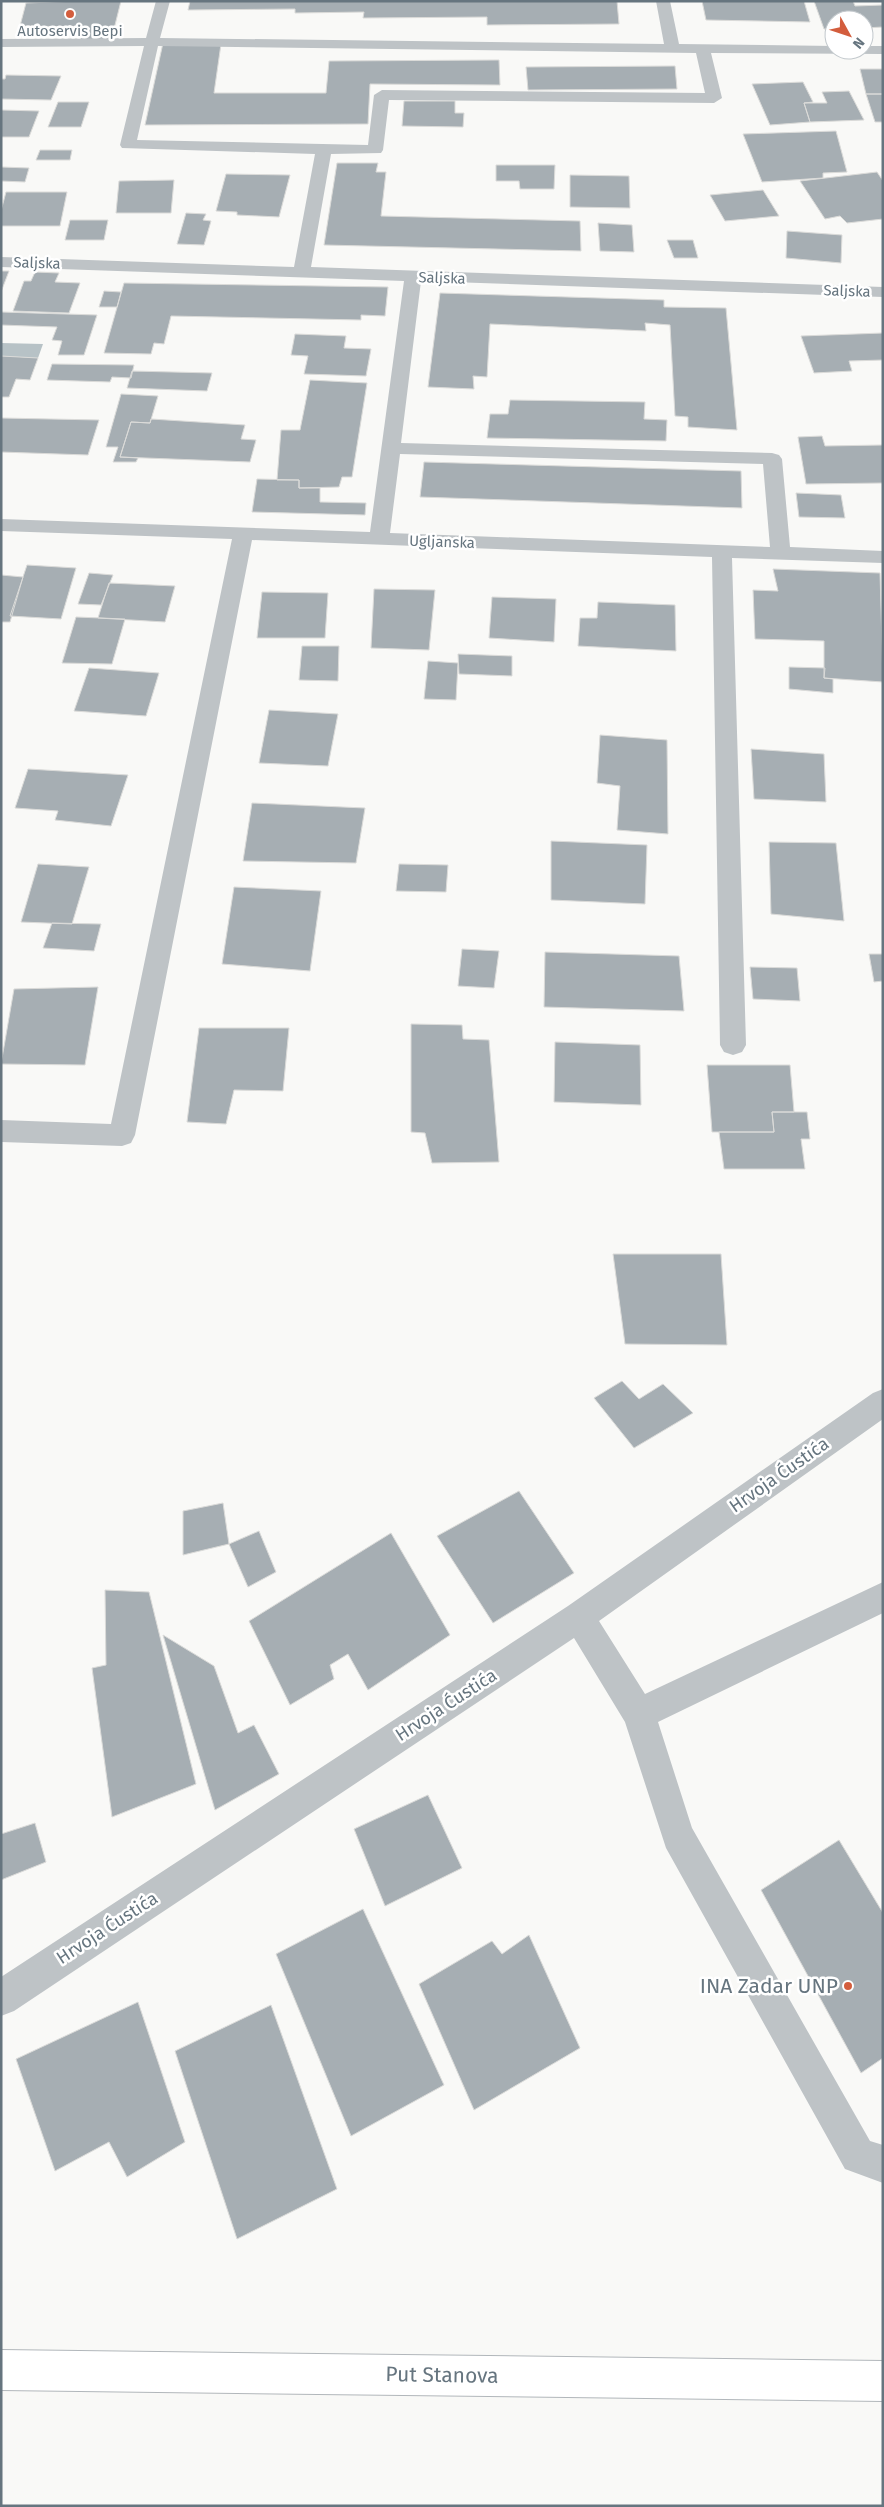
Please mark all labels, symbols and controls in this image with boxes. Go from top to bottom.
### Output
marker: Autoservis Bepi [64,8,76,20]
north arrow [824,10,874,60]
place label: Autoservis Bepi [17,22,123,40]
text: N [849,34,868,52]
street label: Saljska [13,253,61,273]
street label: Saljska [418,268,466,288]
street label: Saljska [823,281,871,301]
street label: Ugljanska [409,532,475,552]
street label: Hrvoja Ćustića [725,1433,833,1517]
street label: Hrvoja Ćustića [391,1664,501,1746]
street label: Hrvoja Ćustića [52,1887,162,1969]
place label: INA Zadar UNP [700,1973,838,1999]
marker: INA Zadar UNP [842,1980,854,1992]
street label: Put Stanova [385,2361,499,2389]

